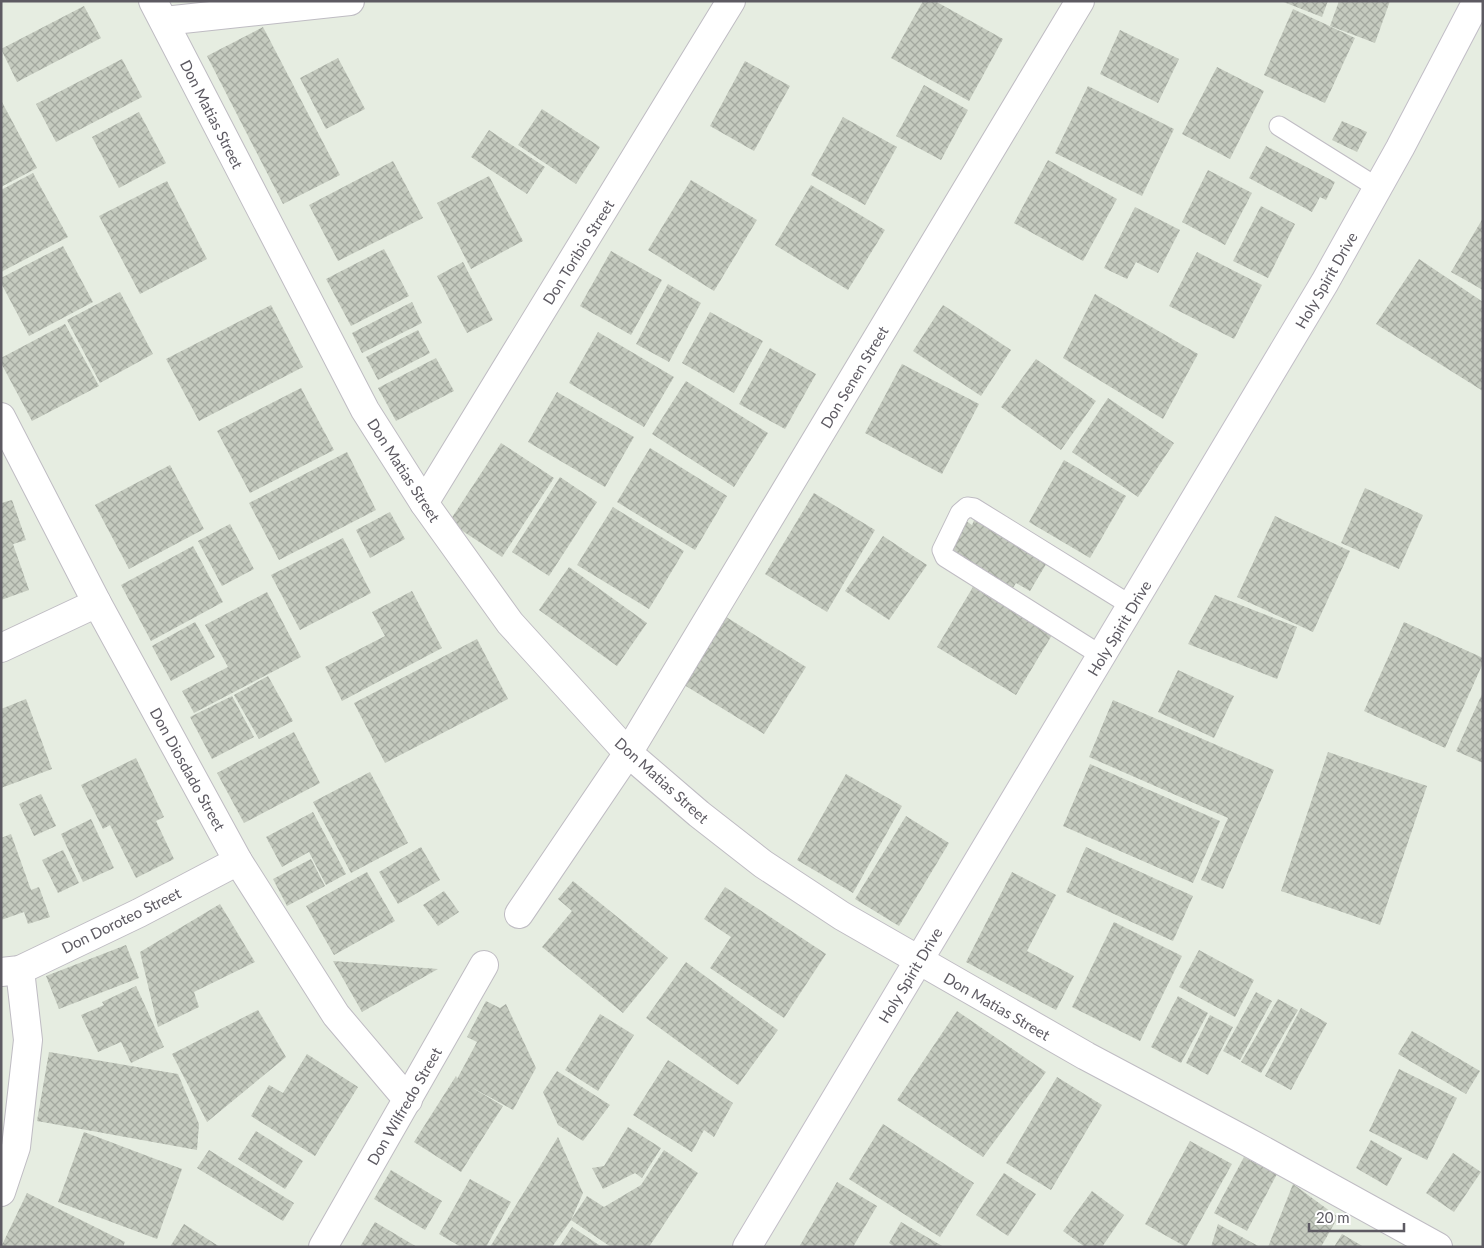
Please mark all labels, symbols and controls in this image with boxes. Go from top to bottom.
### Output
street label: Don Matias Street [177,57,247,172]
street label: Don Toribio Street [539,196,618,308]
street label: Holy Spirit Drive [1291,228,1361,331]
street label: Don Senen Street [816,322,892,431]
street label: Don Matias Street [364,415,444,526]
street label: Holy Spirit Drive [1083,577,1155,679]
street label: Don Diosdado Street [147,704,230,834]
street label: Don Matias Street [612,733,713,827]
street label: Don Doroteo Street [58,883,184,957]
street label: Holy Spirit Drive [874,924,946,1026]
street label: Don Matias Street [941,968,1054,1044]
street label: Don Wilfredo Street [363,1043,445,1168]
scale bar [1309,1200,1404,1232]
text: 20 m [1316,1208,1350,1226]

